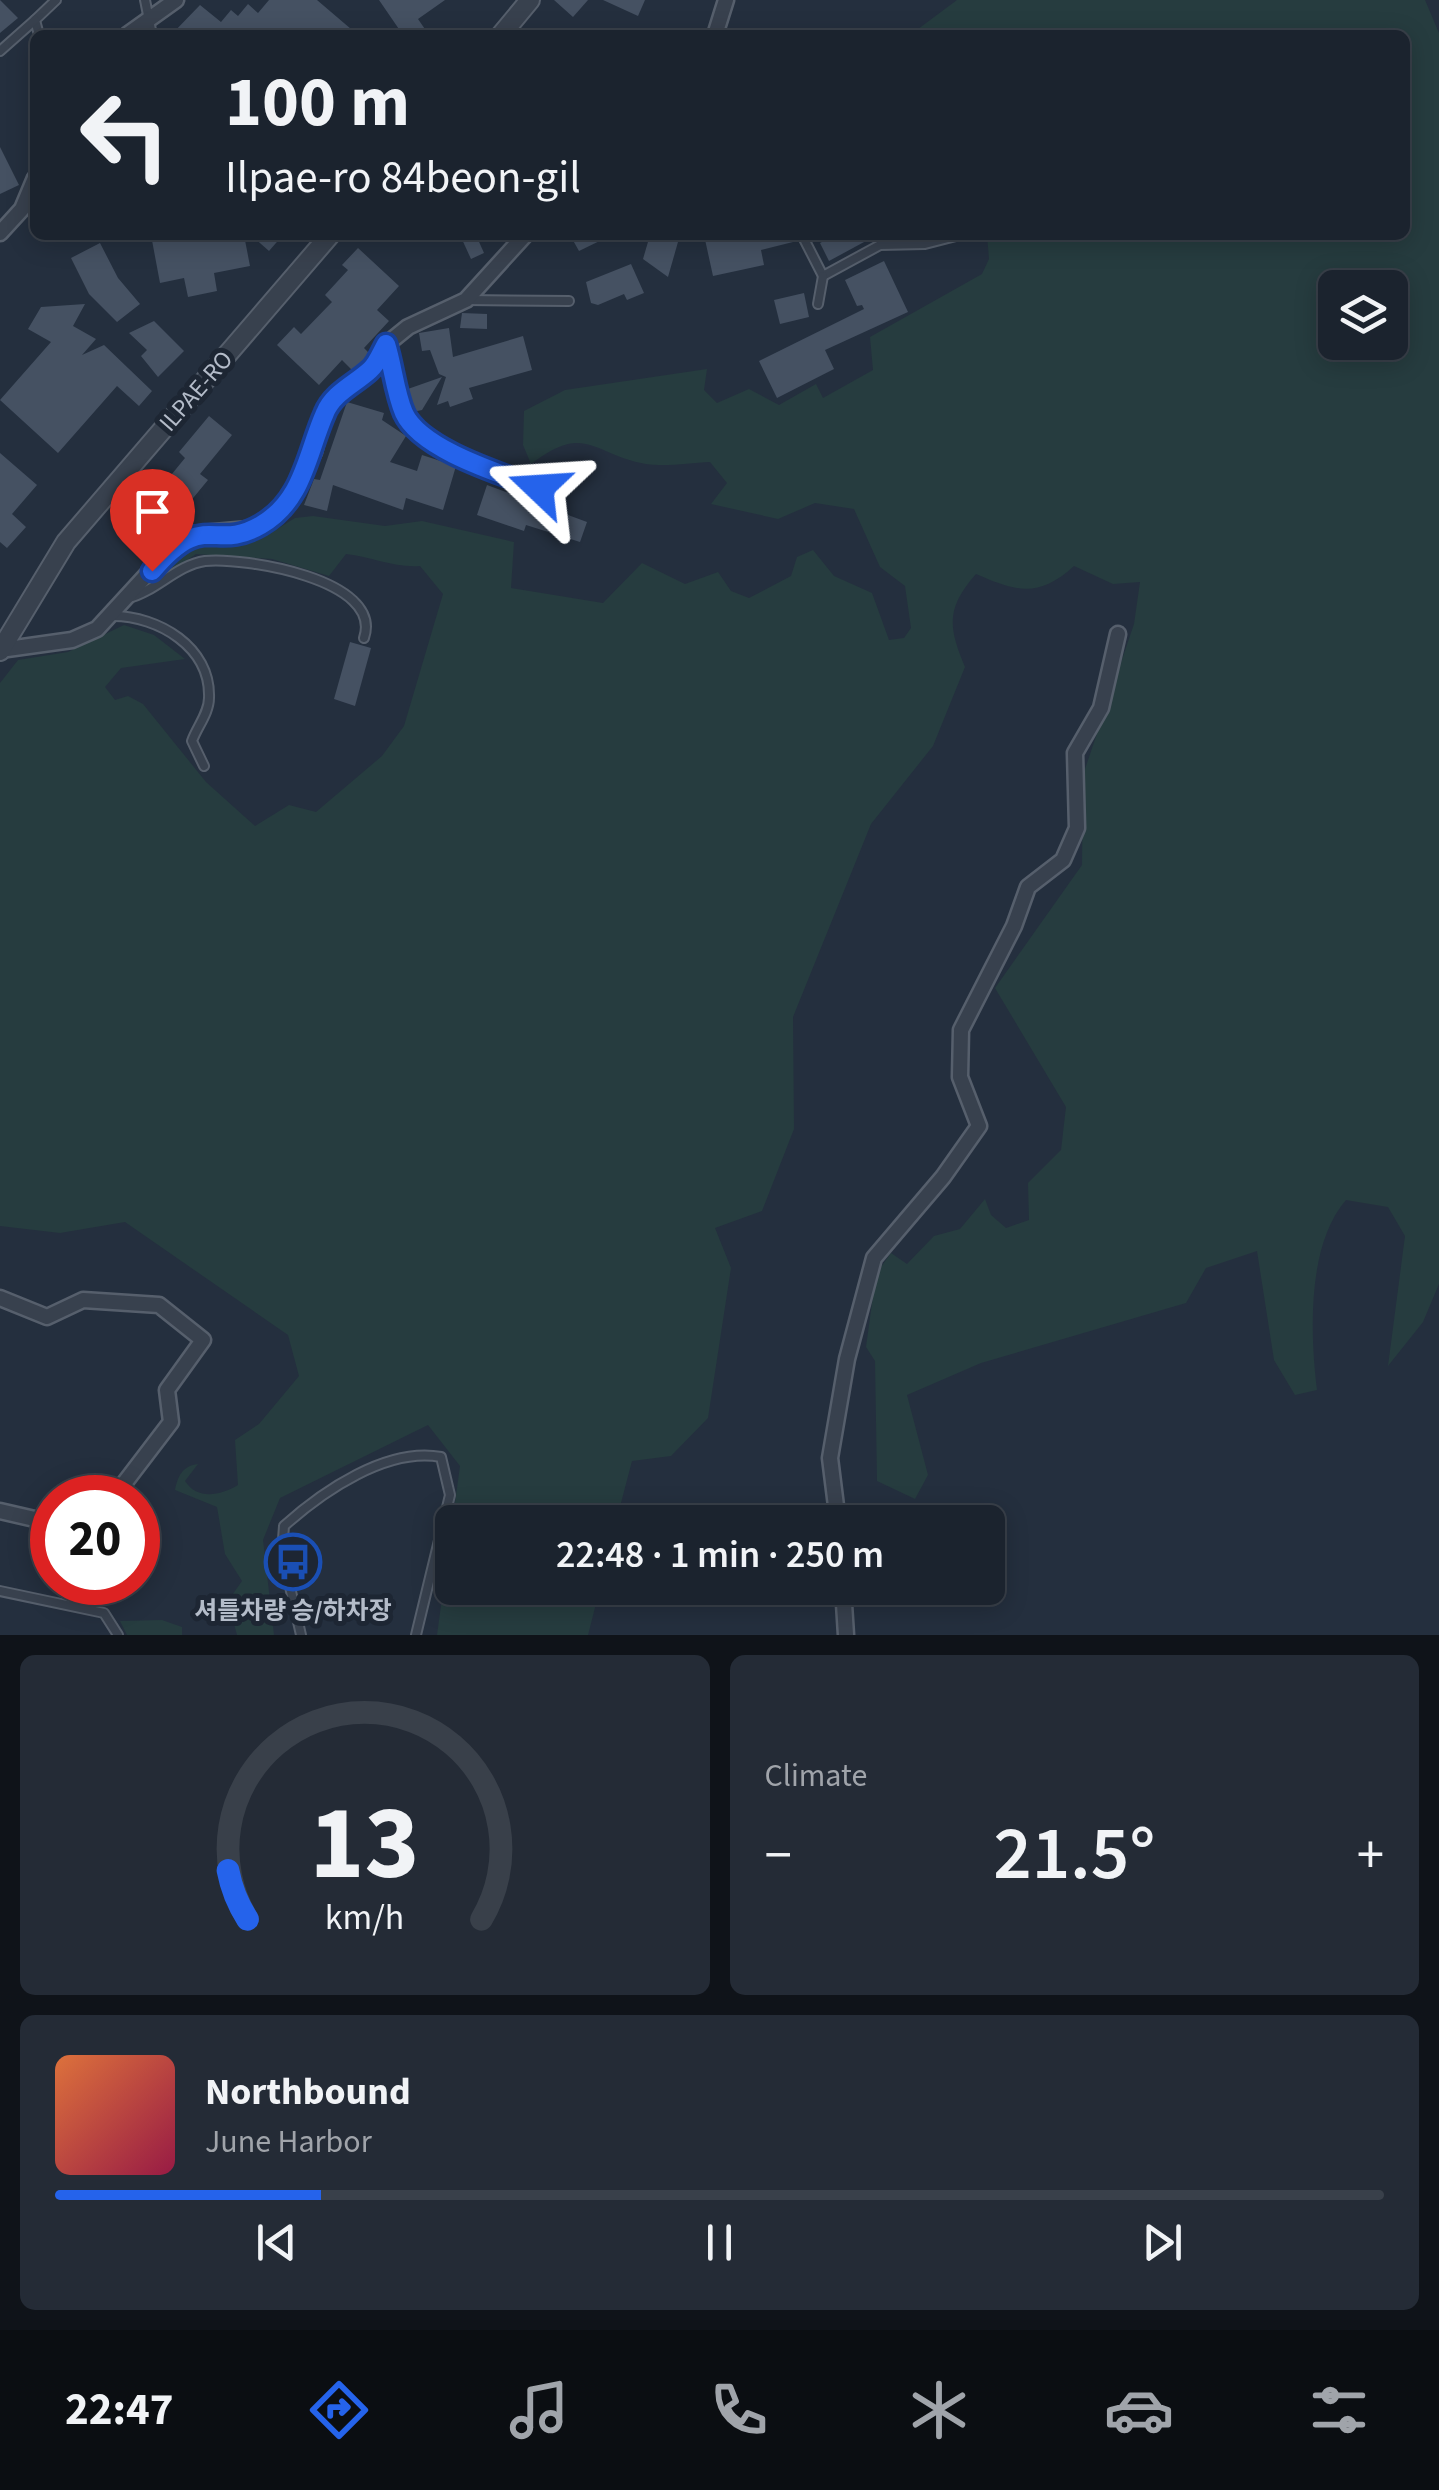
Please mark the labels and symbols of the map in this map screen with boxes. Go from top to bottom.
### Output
street label: ILPAE-RO [151,343,241,439]
position arrow [487,436,591,540]
pin [110,469,195,572]
speed limit sign: 20 [30,1475,160,1605]
bus stop icon: 셔틀차량 승/하차장 [263,1532,323,1592]
place label: 셔틀차량 승/하차장 [194,1593,392,1629]

